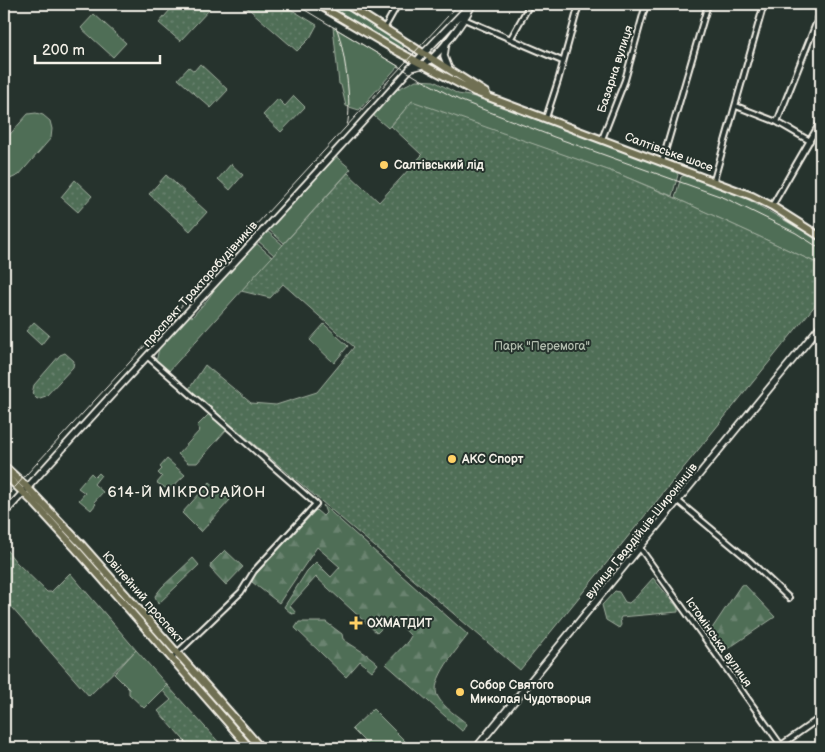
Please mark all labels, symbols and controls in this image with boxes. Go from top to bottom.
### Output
street label: Базарна вулиця [594,23,637,115]
scale bar [35,32,160,64]
text: 200 m [42,41,85,60]
street label: Салтівське шосе [623,130,715,176]
place label: Салтівський лід [394,158,485,173]
marker: Салтівський лід [378,159,390,171]
street label: проспект Тракторобудівників [140,218,261,350]
park label: Парк "Перемога" [494,339,590,354]
place label: АКС Спорт [461,452,524,467]
marker: АКС Спорт [446,453,458,465]
street label: вулиця Гвардійців-Широнінців [582,460,701,602]
district label: 614-Й МІКРОРАЙОН [108,483,267,502]
street label: Ювілейний проспект [99,548,187,646]
street label: Істомінська вулиця [682,595,755,690]
marker: ОХМАТДИТ [349,616,363,630]
place label: ОХМАТДИТ [367,616,433,631]
place label: Собор Святого Миколая Чудотворця [470,678,591,707]
marker: Собор Святого Миколая Чудотворця [454,686,466,698]

